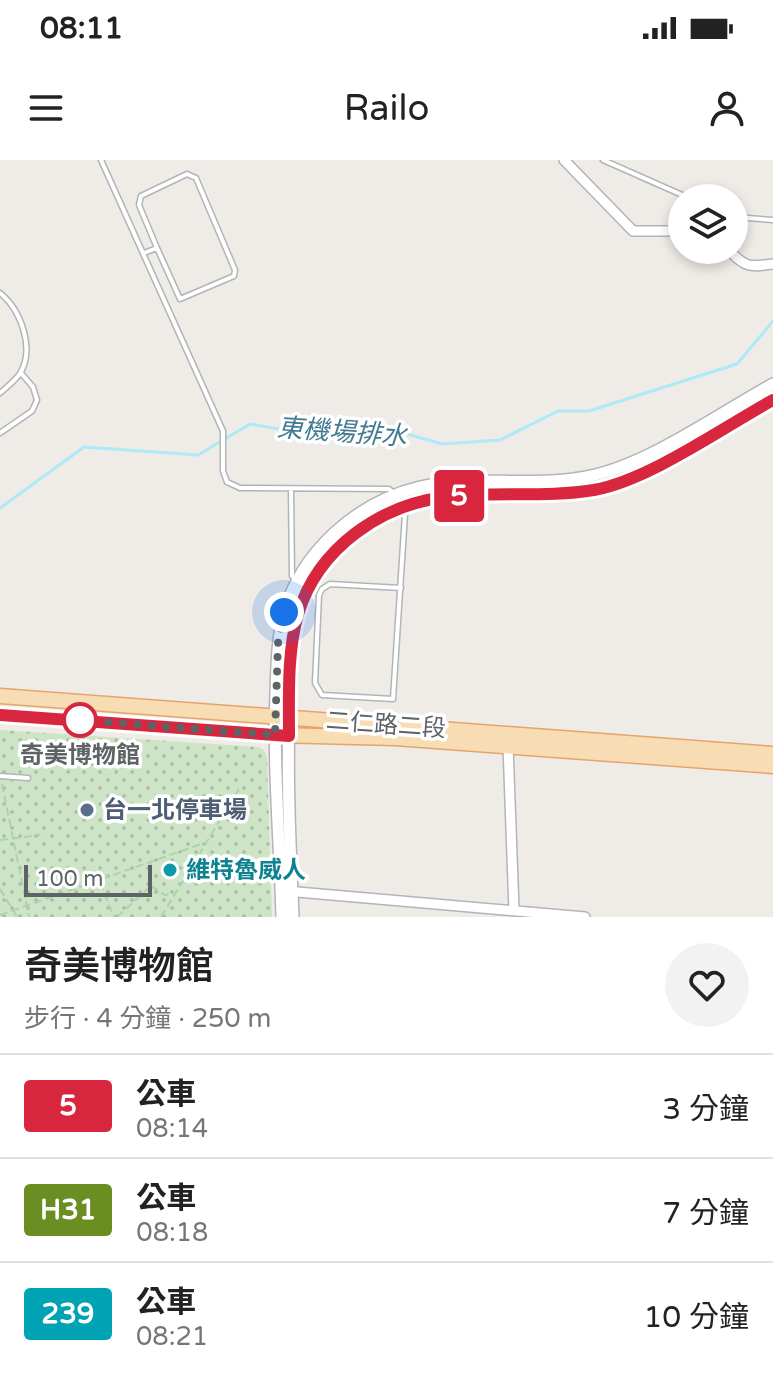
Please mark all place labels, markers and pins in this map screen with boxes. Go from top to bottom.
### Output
marker: 奇美博物館 [63,703,97,737]
place label: 奇美博物館 [20,741,140,770]
place label: 台一北停車場 [103,796,247,825]
marker: 台一北停車場 [78,801,96,819]
place label: 維特魯威人 [186,856,306,885]
marker: 維特魯威人 [161,861,179,879]

